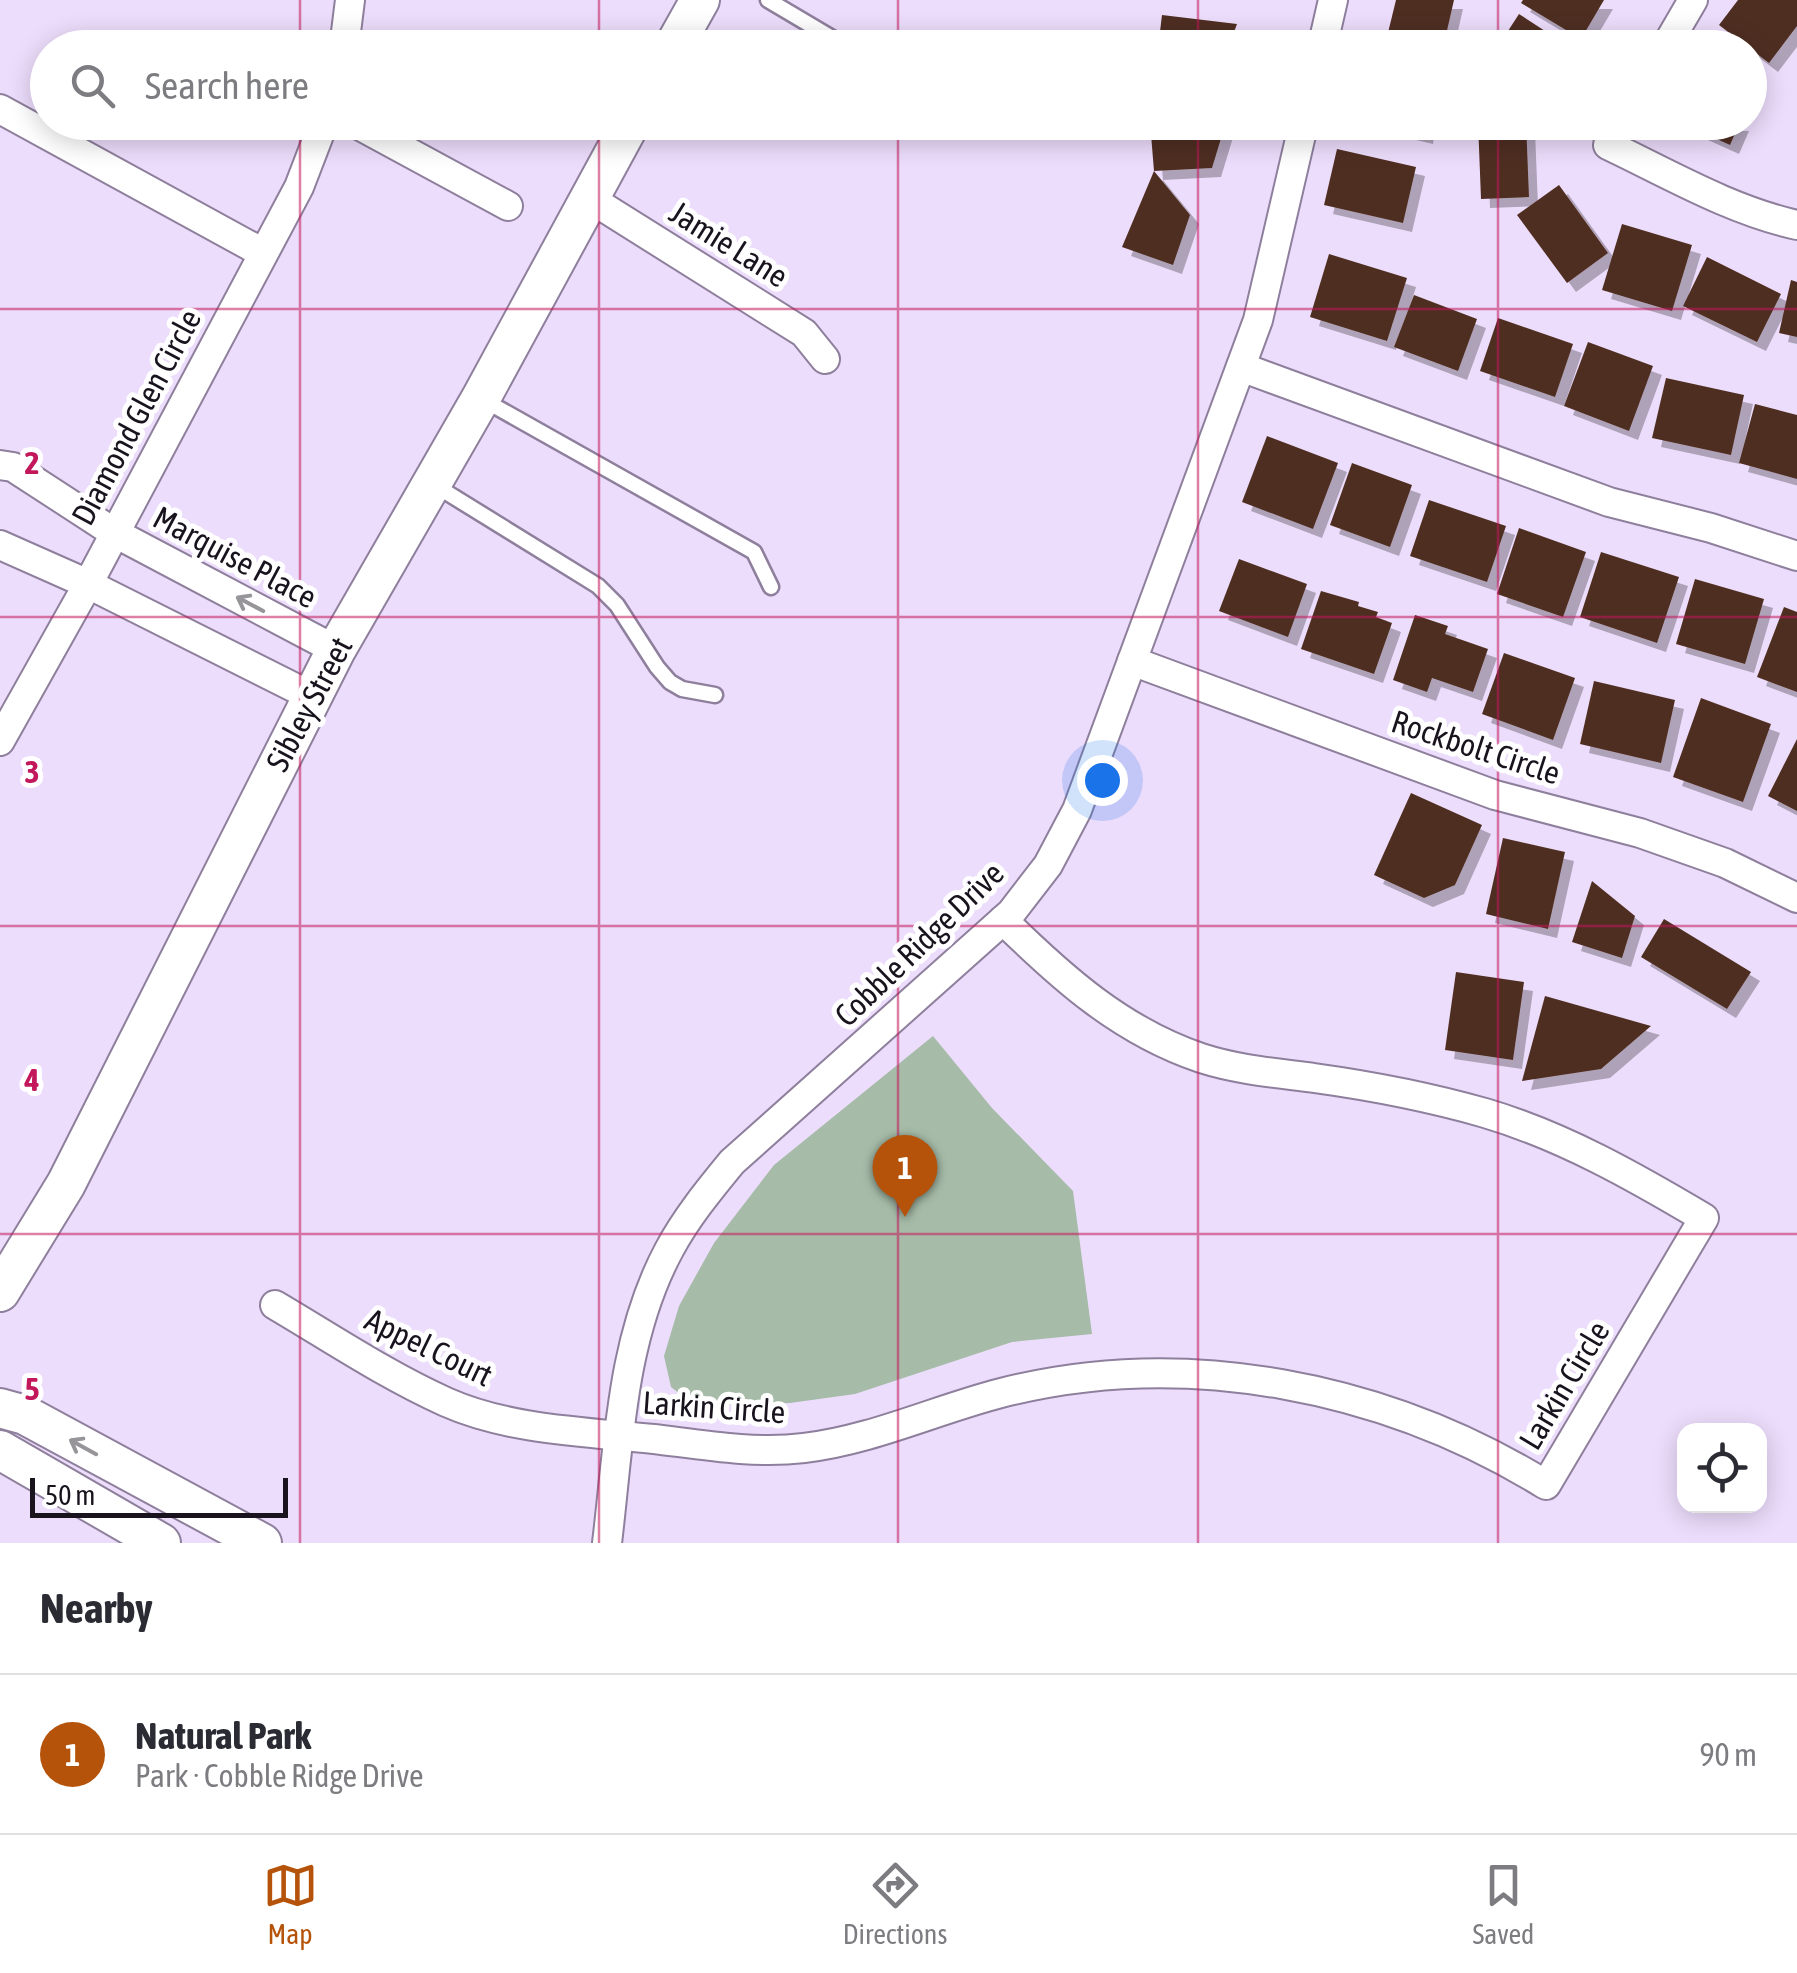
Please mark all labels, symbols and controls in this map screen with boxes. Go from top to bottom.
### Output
search box [30,30,1767,140]
icon: search [65,58,120,113]
text: Search here [145,64,309,107]
street label: Jamie Lane [663,193,795,295]
street label: Diamond Glen Circle [64,303,208,531]
text: 2 [24,444,40,481]
street label: Marquise Place [147,499,323,615]
one-way arrow [235,594,265,613]
street label: Sibley Street [258,631,360,777]
street label: Rockbolt Circle [1387,702,1565,792]
text: 3 [24,753,40,790]
your location [1077,755,1128,806]
street label: Cobble Ridge Drive [827,854,1011,1034]
text: 4 [23,1061,40,1098]
pin: 1 [872,1134,938,1217]
street label: Appel Court [359,1300,499,1394]
street label: Larkin Circle [1511,1314,1617,1456]
text: 5 [24,1370,40,1407]
street label: Larkin Circle [641,1384,787,1430]
map controls [1677,1423,1767,1513]
button: locate [1677,1423,1767,1513]
one-way arrow [69,1437,99,1456]
scale bar [30,1473,288,1518]
text: 50 m [45,1479,95,1511]
text: Nearby [40,1584,153,1632]
text: Natural Park [135,1714,311,1757]
text: 1 [65,1736,80,1773]
text: 90 m [1699,1736,1757,1773]
text: Park · Cobble Ridge Drive [135,1757,424,1794]
tab: Map [263,1858,318,1950]
tab: Directions [843,1858,947,1950]
tab: Saved [1473,1858,1534,1950]

